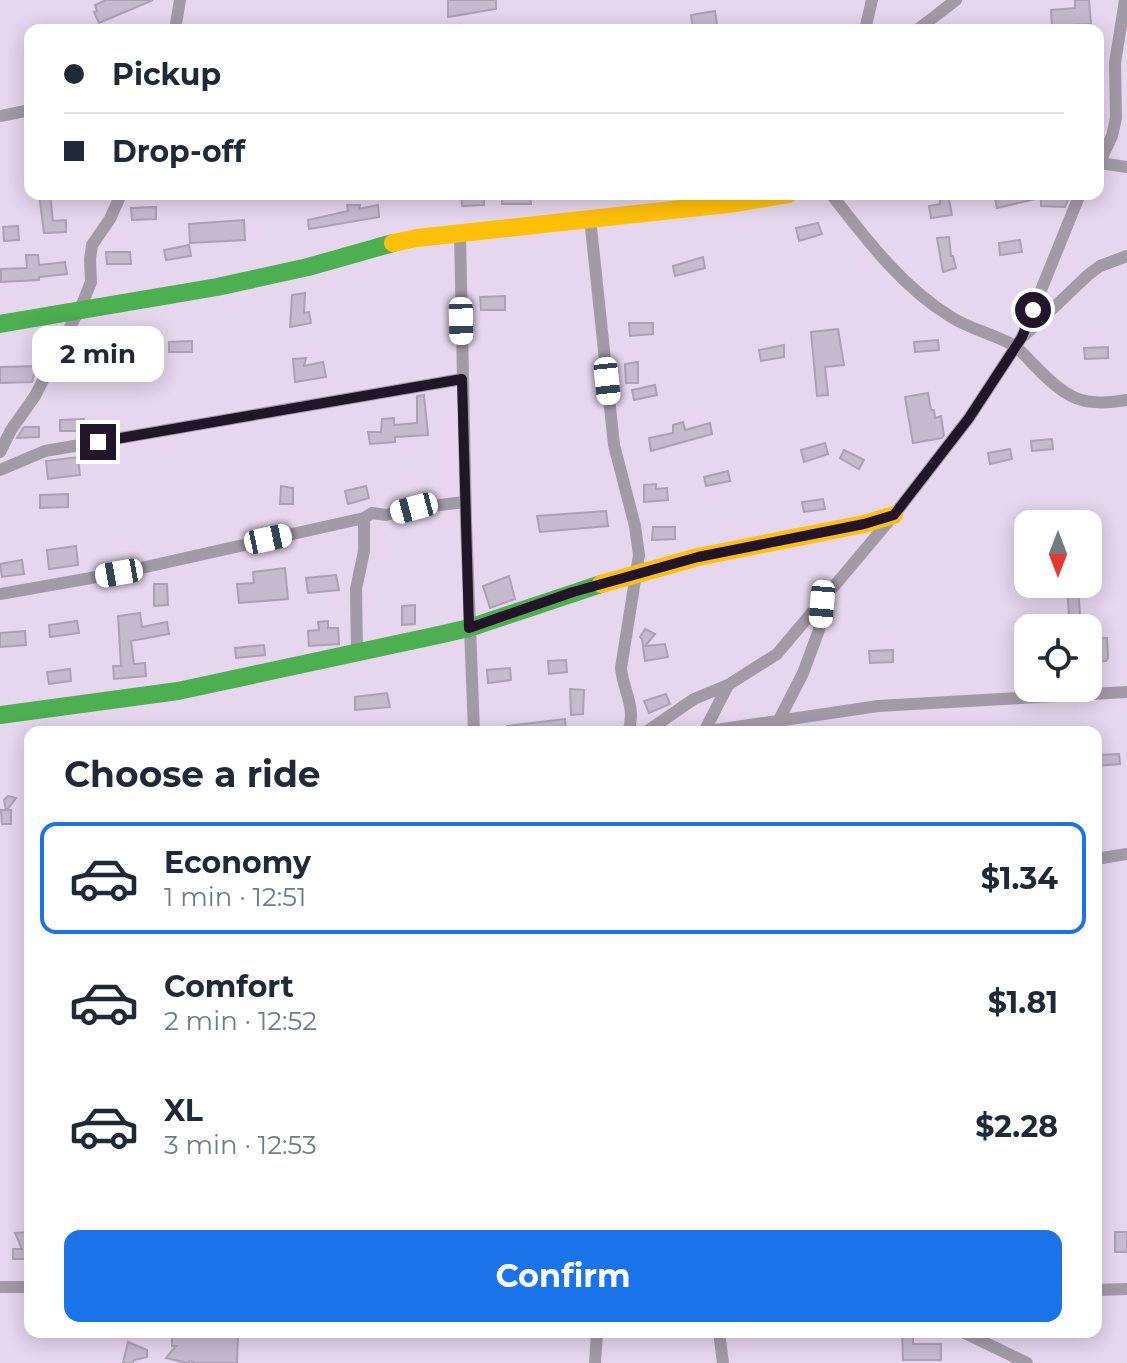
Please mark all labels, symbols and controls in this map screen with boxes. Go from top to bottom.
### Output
text: Pickup [112,56,221,93]
text: Drop-off [112,133,245,170]
route start [1015,292,1051,328]
car [449,297,473,345]
callout: 2 min [32,326,164,382]
text: 2 min [60,338,136,370]
car [593,356,621,406]
route end [80,424,116,460]
car [388,490,440,526]
north arrow [1014,510,1102,598]
map controls [1014,510,1102,702]
car [242,522,294,556]
car [93,557,145,589]
car [808,579,836,629]
button: locate [1014,614,1102,702]
text: Choose a ride [64,752,321,796]
icon: car [68,842,140,914]
text: Economy [164,844,311,881]
text: $1.34 [981,860,1058,897]
text: 1 min · 12:51 [164,881,306,913]
icon: car [68,966,140,1038]
text: Comfort [164,968,294,1005]
text: $1.81 [988,984,1058,1021]
text: 2 min · 12:52 [164,1005,317,1037]
icon: car [68,1090,140,1162]
text: XL [164,1092,203,1129]
text: $2.28 [975,1108,1058,1145]
text: 3 min · 12:53 [164,1129,317,1161]
button: Confirm [64,1230,1062,1322]

